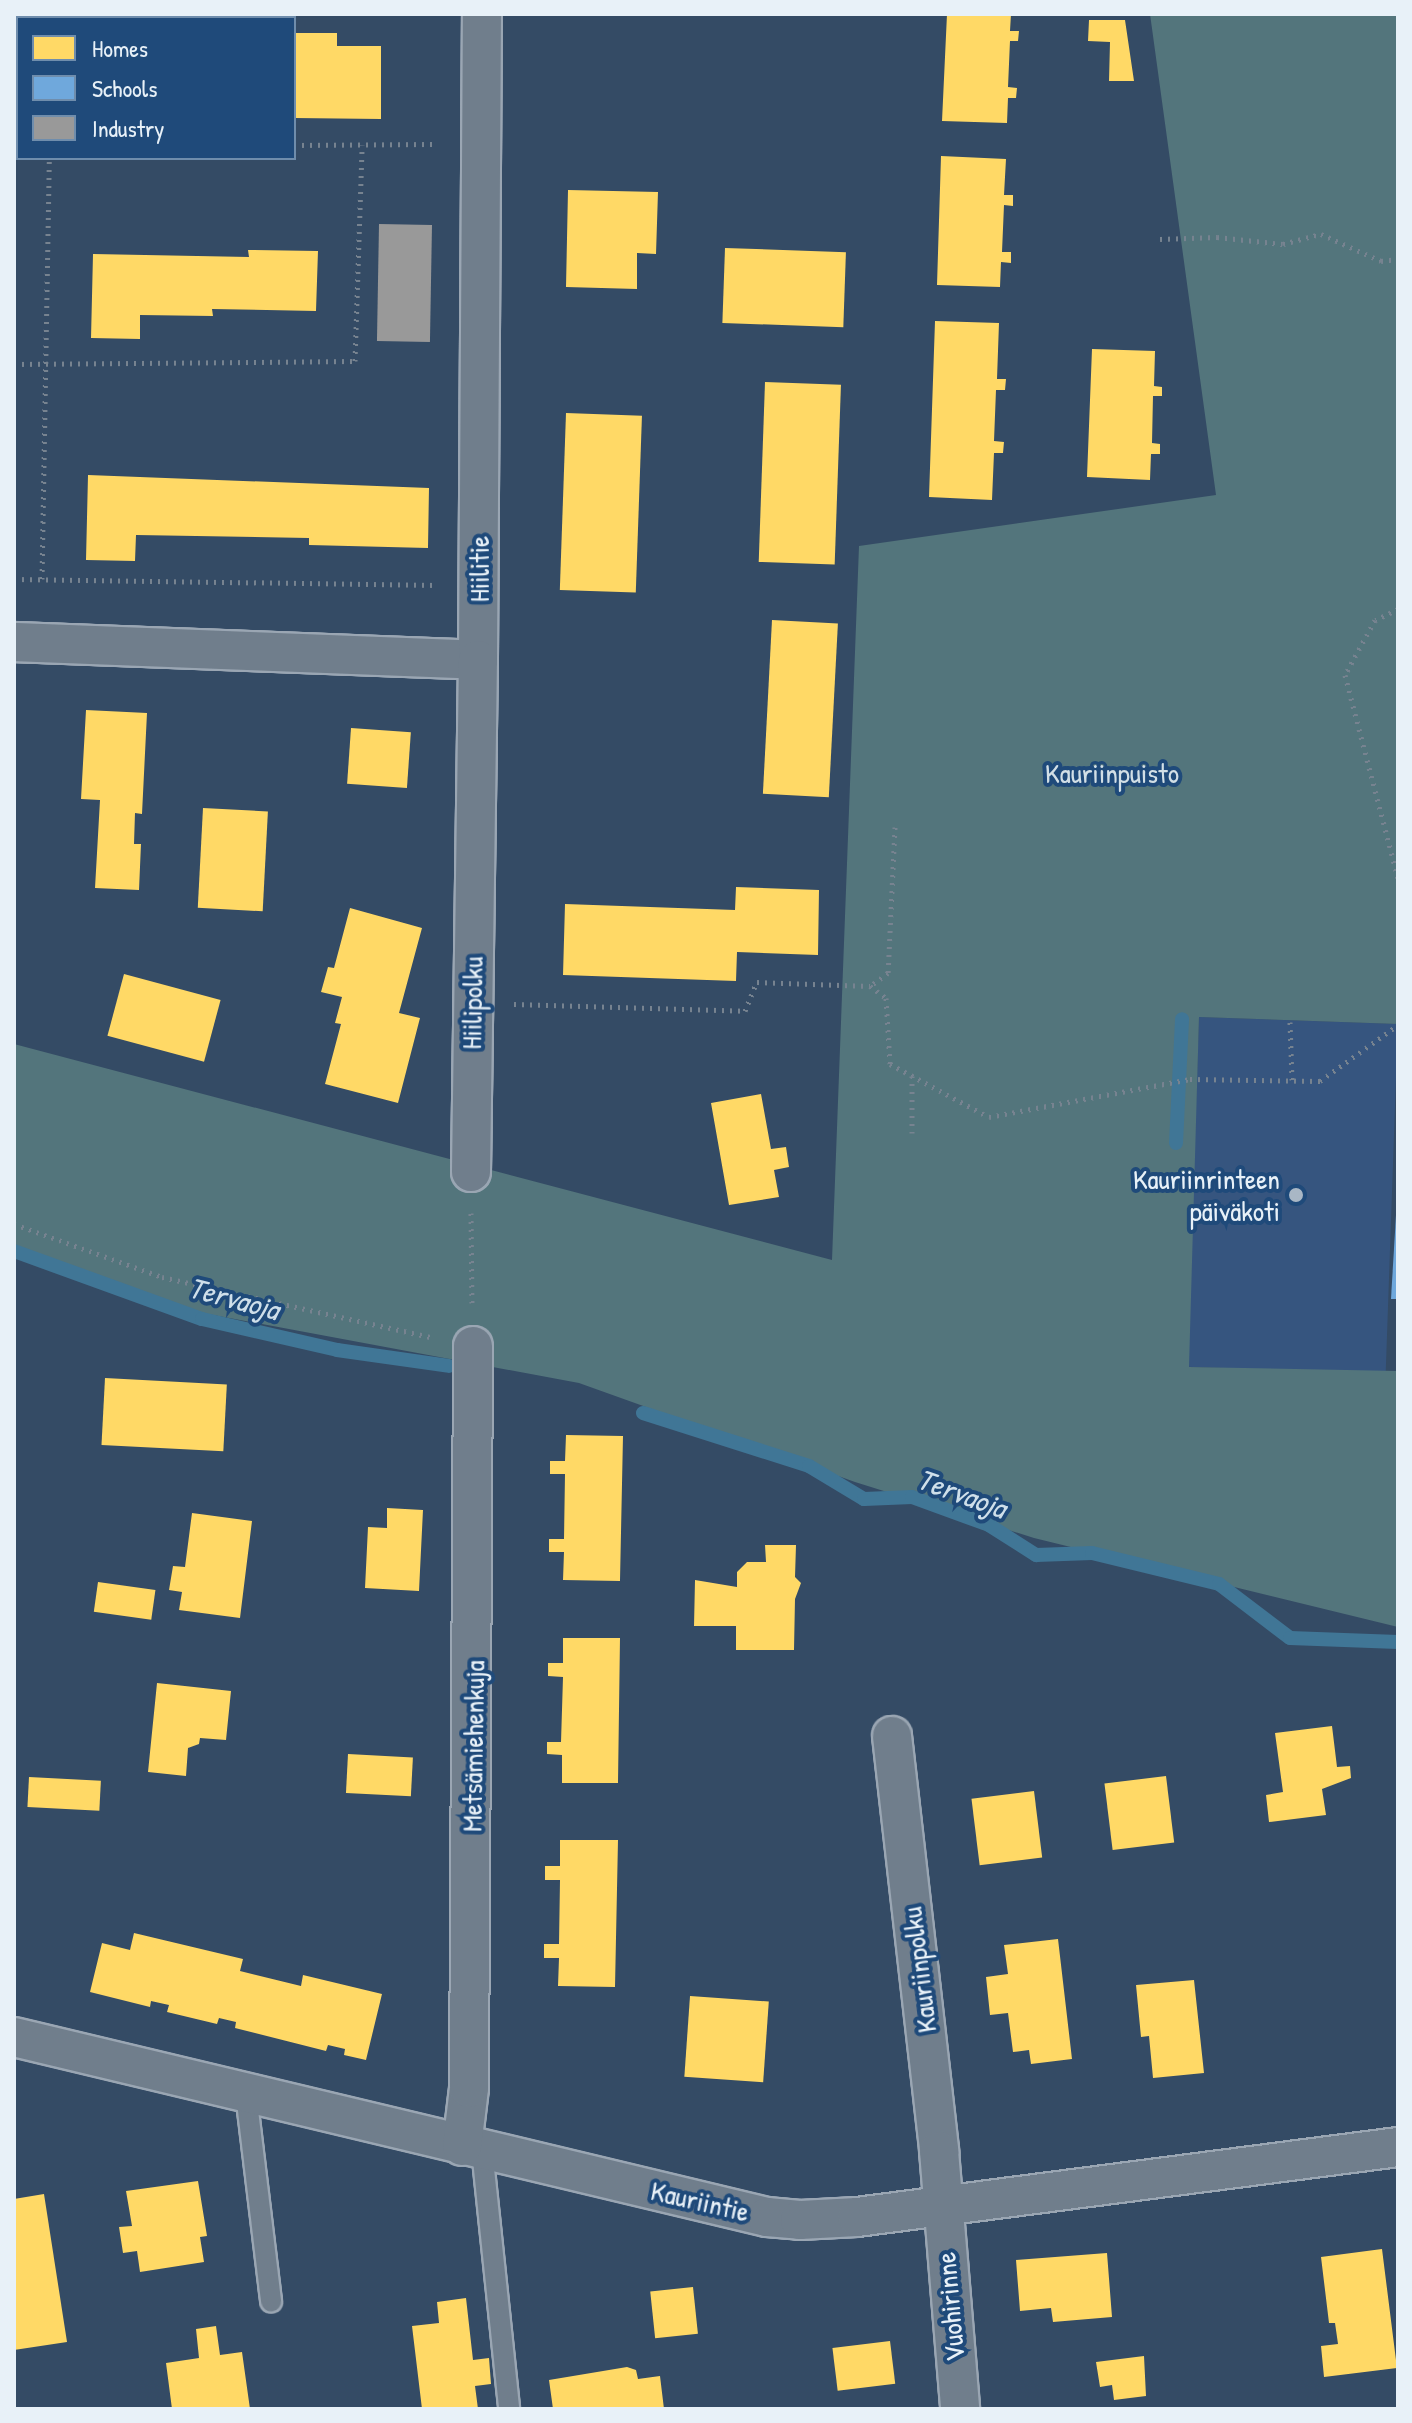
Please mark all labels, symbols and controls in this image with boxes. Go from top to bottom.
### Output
legend [16,16,296,160]
text: Homes [92,32,148,64]
text: Schools [92,72,157,104]
text: Industry [92,112,164,144]
street label: Hiilitie [462,536,496,602]
park label: Kauriinpuisto [1045,756,1179,790]
street label: Hiilipolku [454,956,490,1050]
place label: Kauriinrinteen päiväkoti [1133,1162,1280,1228]
marker: Kauriinrinteen päiväkoti [1287,1186,1305,1204]
water label: Tervaoja [185,1269,283,1327]
water label: Tervaoja [913,1460,1011,1526]
street label: Metsämiehenkuja [455,1660,491,1832]
street label: Kauriinpolku [895,1905,943,2035]
street label: Kauriintie [648,2173,752,2229]
street label: Vuohirinne [928,2251,972,2363]

